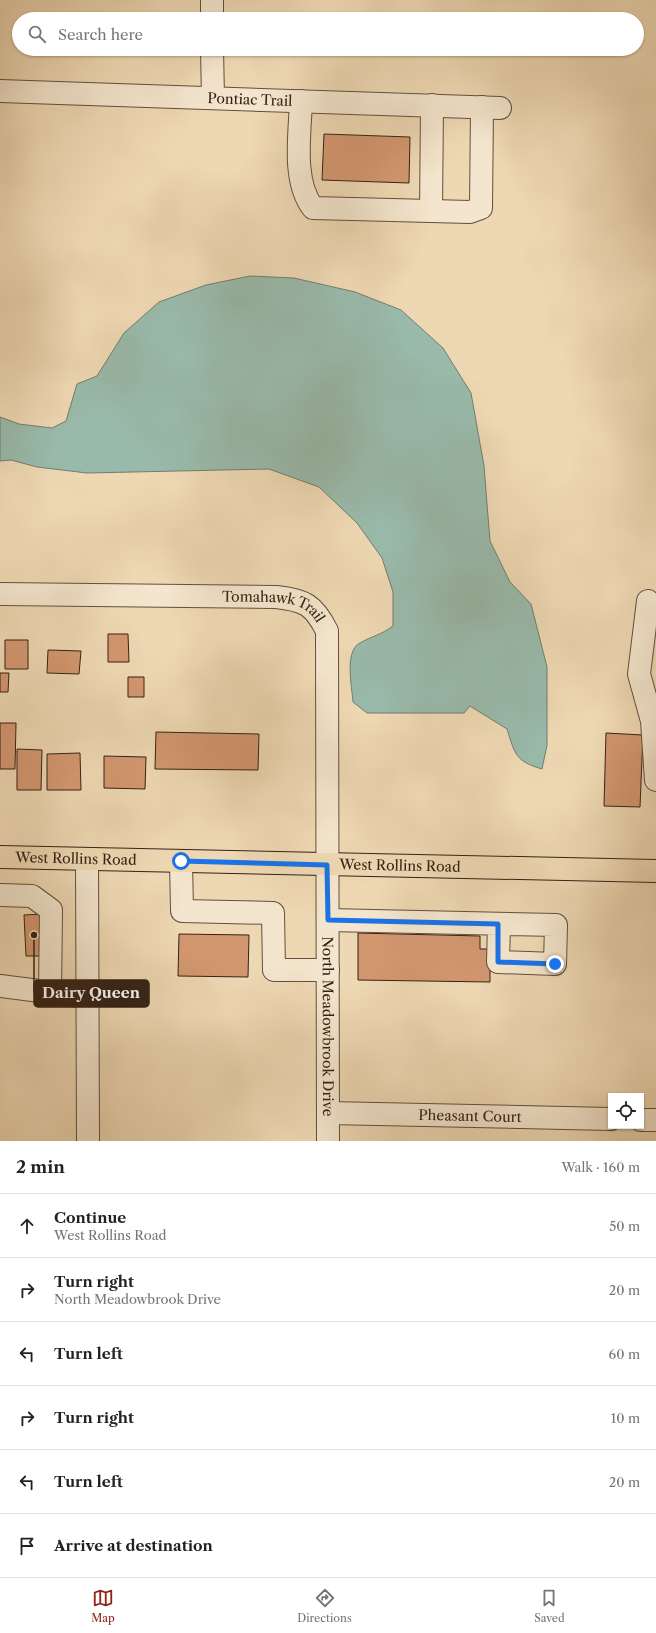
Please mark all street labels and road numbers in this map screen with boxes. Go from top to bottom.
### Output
street label: Pontiac Trail [207,89,293,110]
street label: Tomahawk Trail [222,587,329,626]
street label: West Rollins Road [14,848,137,869]
street label: West Rollins Road [338,855,461,876]
street label: North Meadowbrook Drive [319,937,337,1117]
street label: Pheasant Court [418,1106,522,1126]

